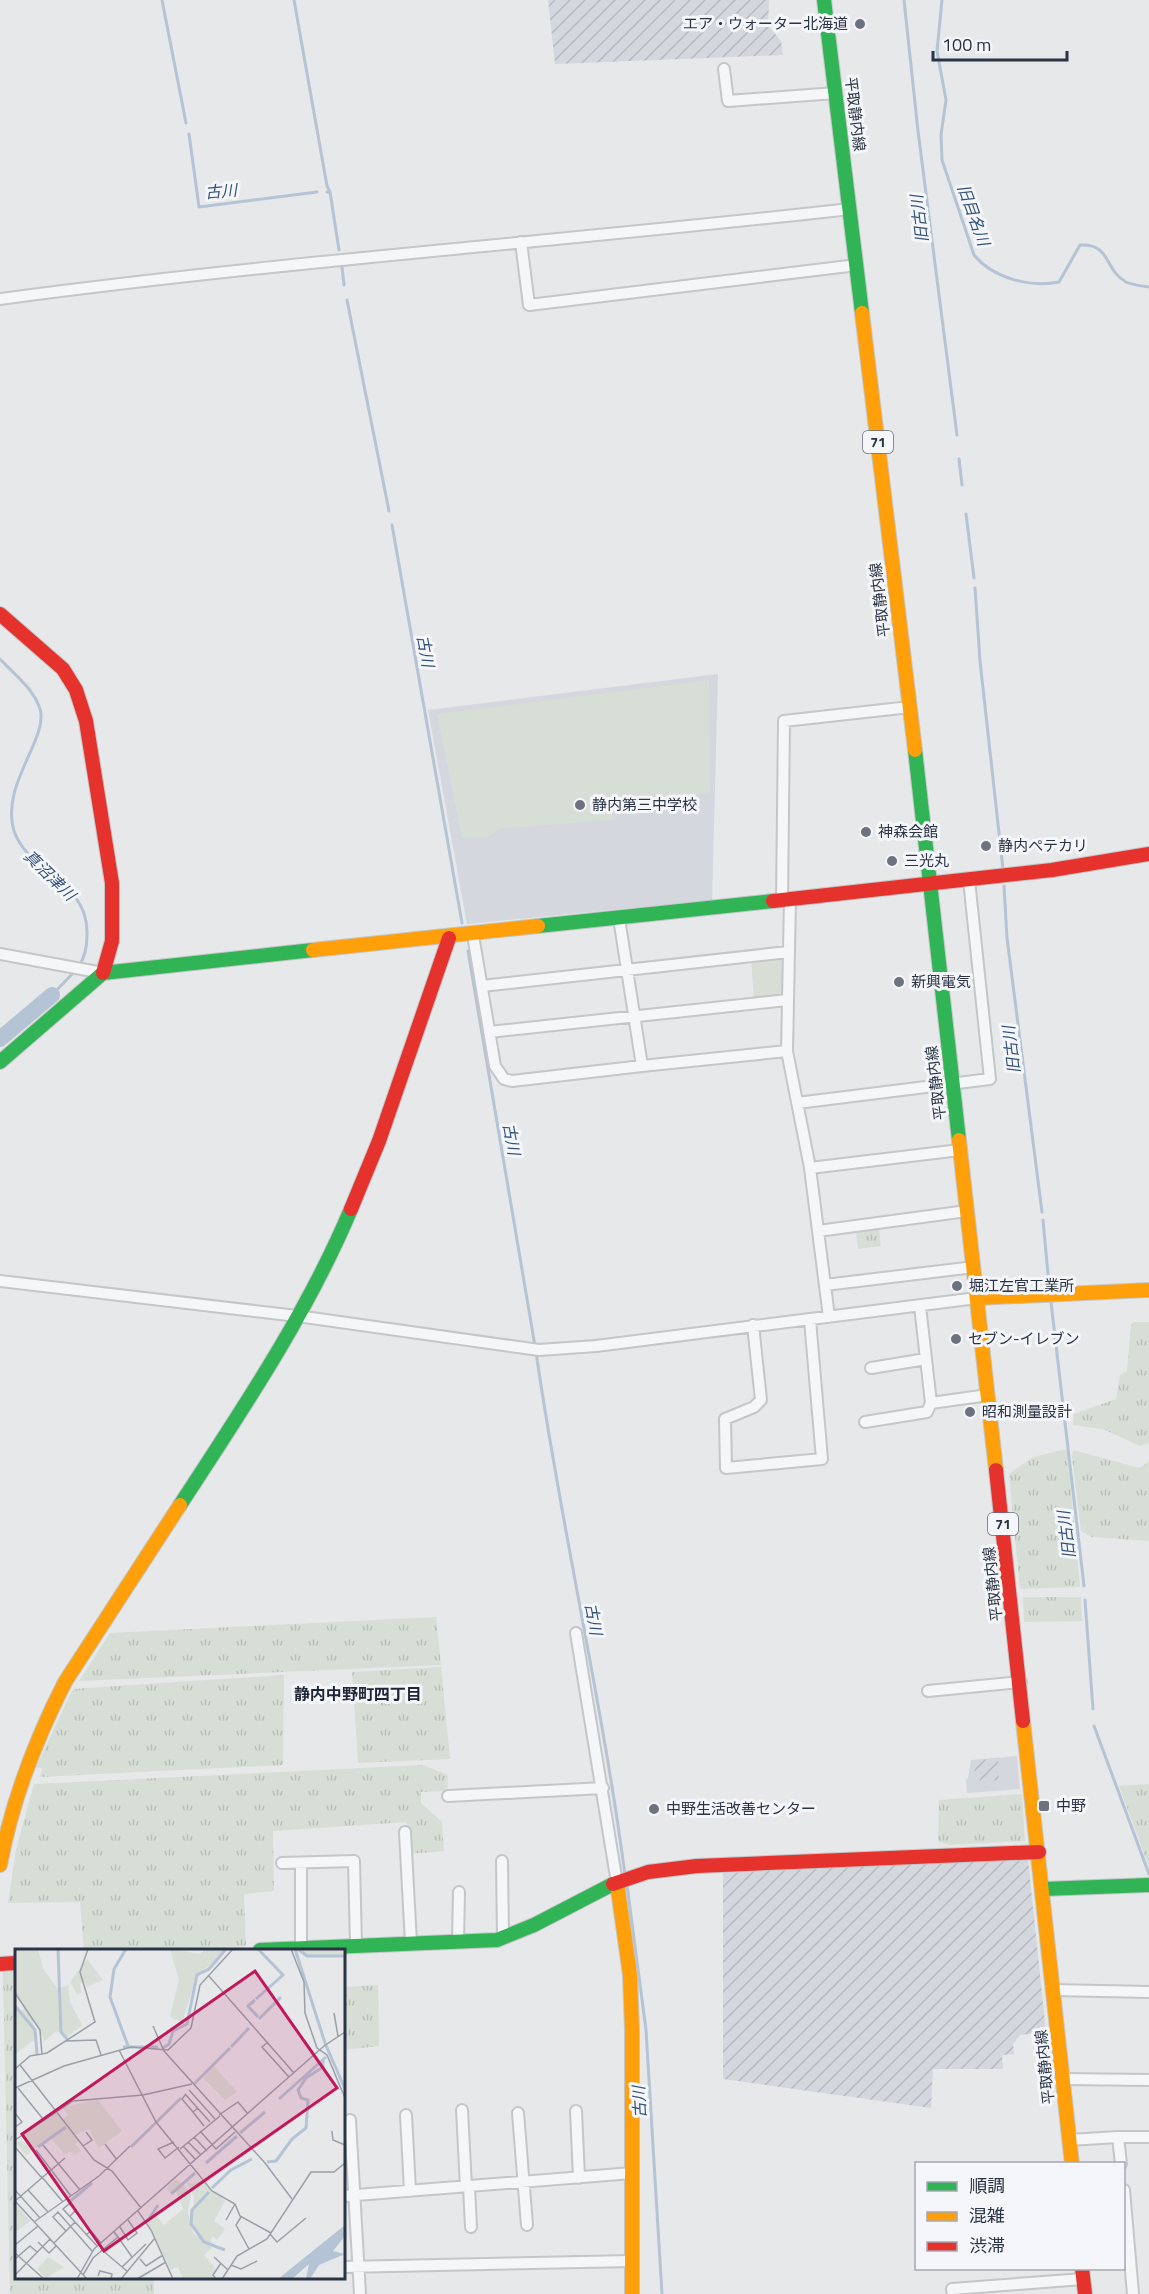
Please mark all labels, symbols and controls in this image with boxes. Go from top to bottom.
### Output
place label: エア・ウォーター北海道 [683,12,848,35]
marker: エア・ウォーター北海道 [853,17,867,31]
scale bar [933,24,1066,62]
text: 100 m [942,31,991,58]
street label: 平取静内線 [840,75,871,153]
water label: 古川 [204,177,240,204]
water label: 旧目名川 [952,181,997,251]
water label: 旧古川 [904,192,934,244]
road number: 71 [863,431,893,453]
street label: 平取静内線 [864,561,895,639]
water label: 古川 [411,633,441,671]
place label: 静内第三中学校 [592,793,697,816]
marker: 静内第三中学校 [573,798,587,812]
place label: 神森会館 [878,820,938,843]
marker: 神森会館 [859,825,873,839]
place label: 静内ぺテカリ [998,834,1088,857]
marker: 静内ぺテカリ [979,839,993,853]
water label: 真沼津川 [19,844,83,907]
place label: 三光丸 [904,849,949,872]
marker: 三光丸 [885,854,899,868]
place label: 新興電気 [911,970,971,993]
marker: 新興電気 [892,975,906,989]
water label: 旧古川 [996,1023,1026,1075]
street label: 平取静内線 [920,1044,951,1122]
water label: 古川 [497,1121,527,1159]
place label: 堀江左官工業所 [969,1274,1074,1297]
marker: 堀江左官工業所 [950,1279,964,1293]
place label: セブン-イレブン [968,1327,1080,1350]
marker: セブン-イレブン [949,1332,963,1346]
place label: 昭和測量設計 [982,1400,1072,1423]
marker: 昭和測量設計 [963,1405,977,1419]
water label: 旧古川 [1051,1508,1081,1560]
road number: 71 [988,1513,1018,1535]
street label: 平取静内線 [977,1546,1008,1623]
water label: 古川 [579,1601,609,1639]
district label: 静内中野町四丁目 [294,1682,422,1706]
place label: 中野 [1056,1794,1086,1817]
place label: 中野生活改善センター [666,1797,816,1820]
marker: 中野 [1037,1799,1051,1813]
marker: 中野生活改善センター [647,1802,661,1816]
inset map [15,1949,345,2279]
street label: 平取静内線 [1029,2029,1060,2106]
water label: 古川 [626,2083,652,2119]
legend [915,2162,1125,2270]
text: 順調 [969,2172,1005,2199]
text: 混雑 [969,2202,1005,2229]
text: 渋滞 [969,2232,1005,2259]

